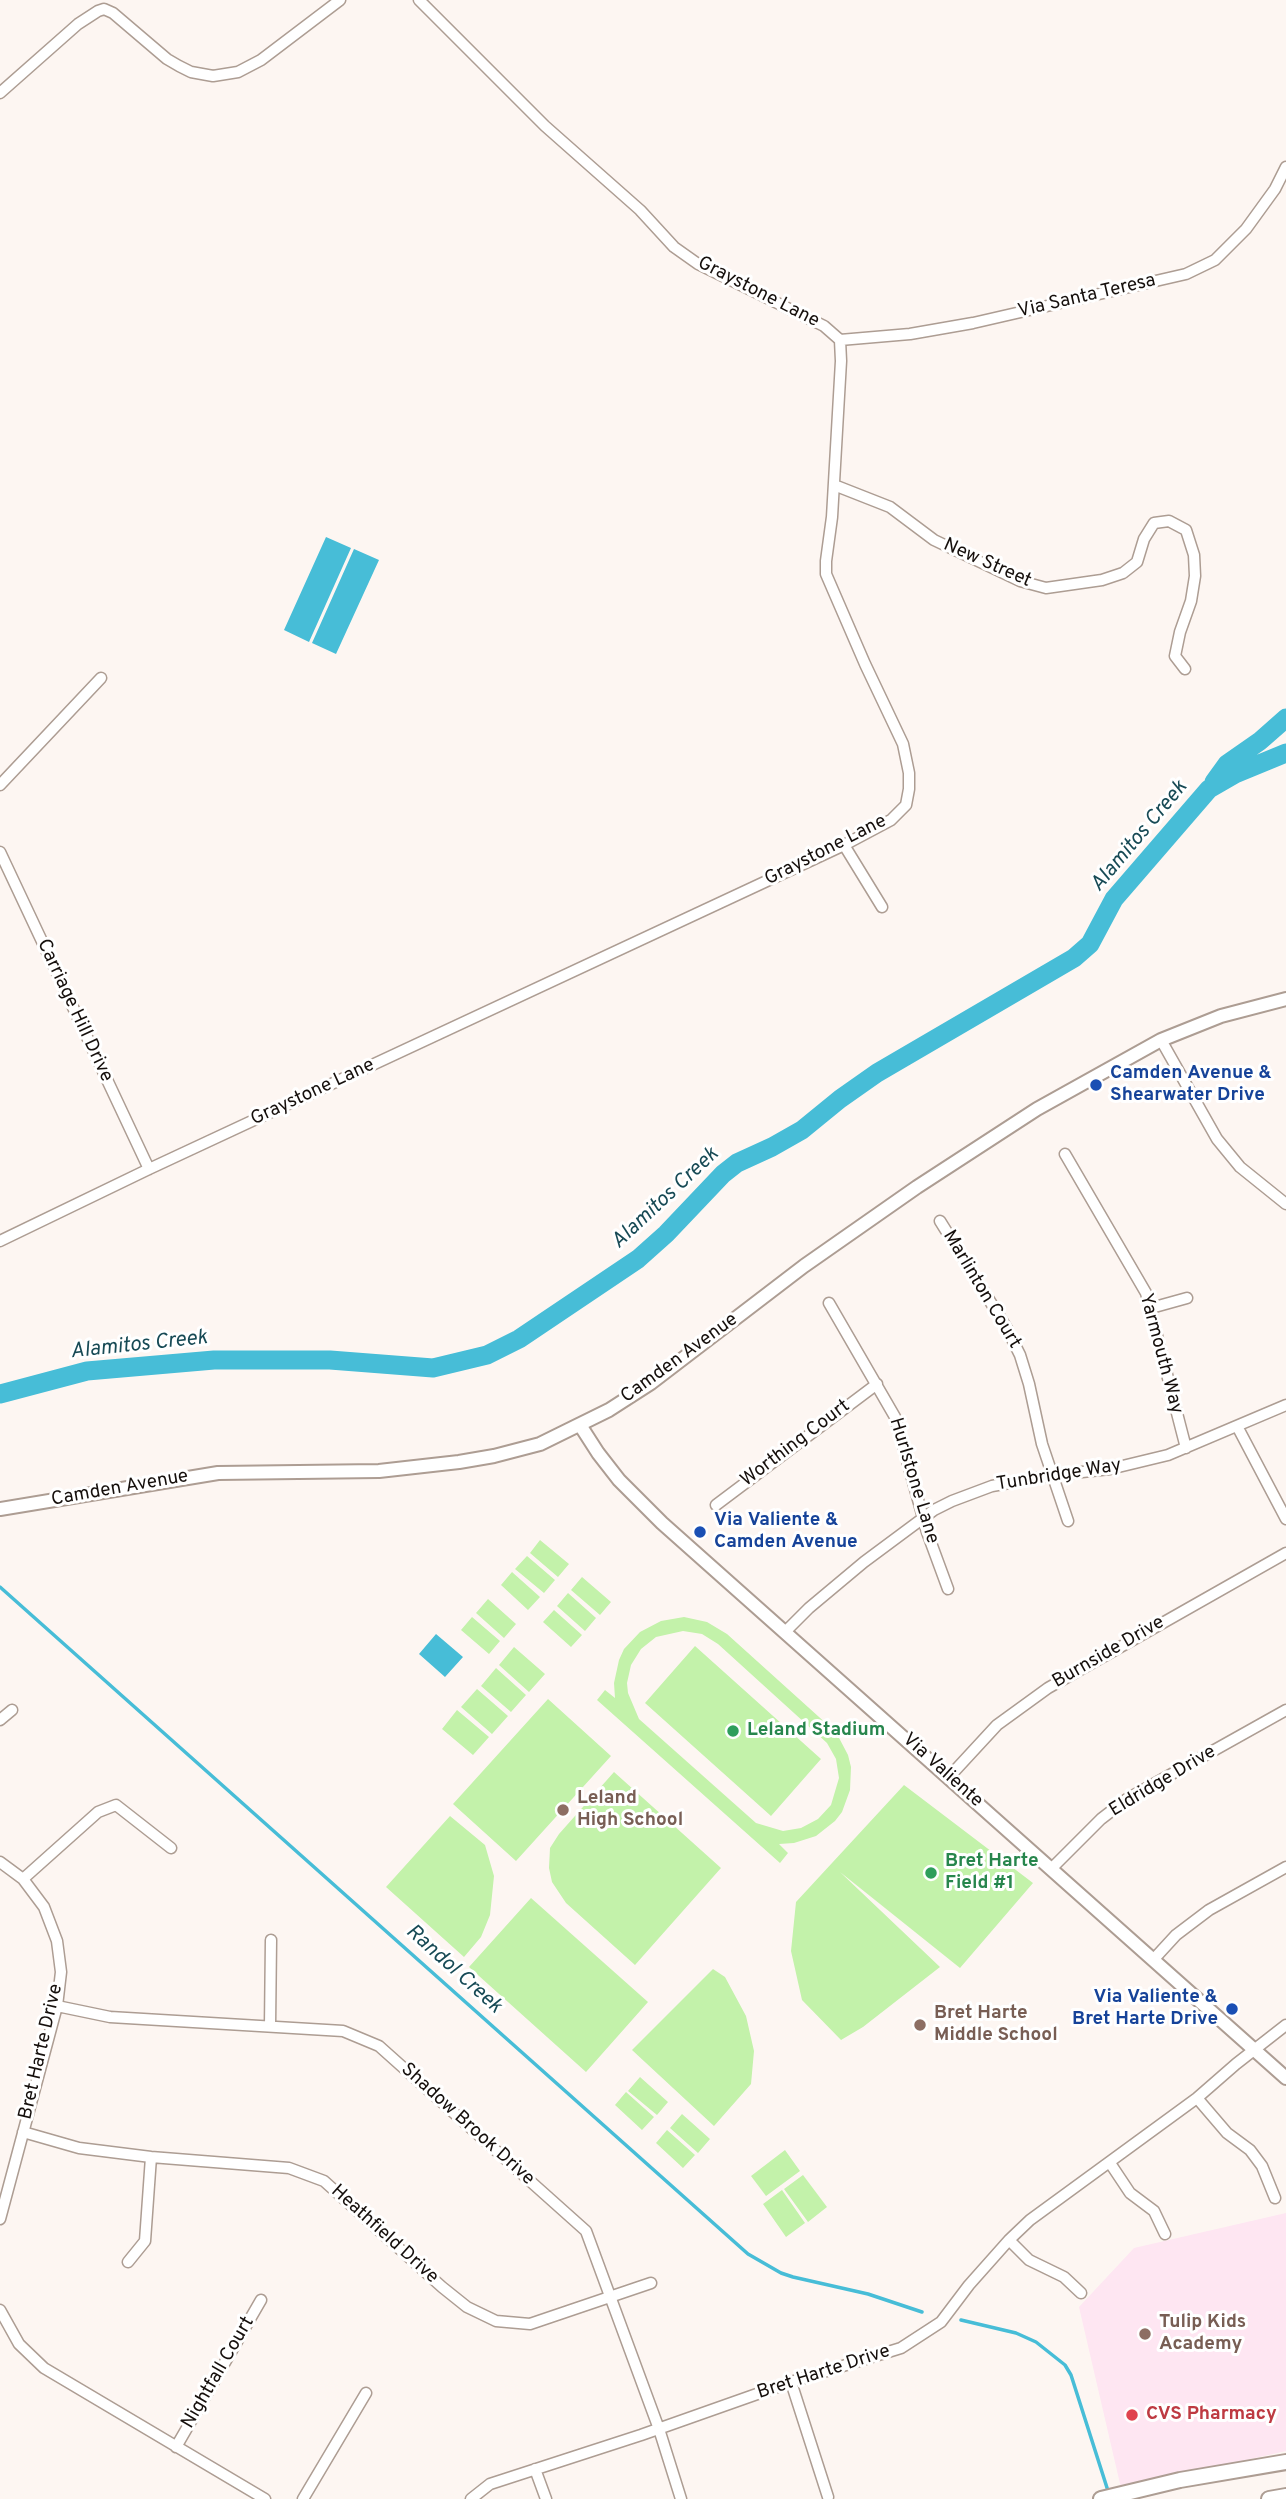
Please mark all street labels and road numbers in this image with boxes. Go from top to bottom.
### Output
street label: Graystone Lane [693,253,823,333]
street label: Via Santa Teresa [1016,270,1158,324]
street label: New Street [939,534,1035,594]
street label: Graystone Lane [761,811,891,891]
street label: Carriage Hill Drive [31,936,117,1086]
street label: Graystone Lane [248,1054,378,1132]
street label: Marlinton Court [937,1227,1025,1353]
street label: Yarmouth Way [1133,1291,1187,1417]
street label: Camden Avenue [617,1309,743,1409]
street label: Worthing Court [737,1396,855,1492]
street label: Hurlstone Lane [883,1415,943,1547]
street label: Tunbridge Way [995,1455,1123,1497]
street label: Camden Avenue [50,1466,190,1512]
street label: Burnside Drive [1049,1612,1169,1694]
street label: Via Valiente [897,1729,987,1813]
street label: Eldridge Drive [1106,1741,1220,1823]
street label: Bret Harte Drive [15,1982,69,2122]
street label: Shadow Brook Drive [395,2059,539,2191]
street label: Heathfield Drive [325,2181,443,2289]
street label: Nightfall Court [178,2313,260,2433]
street label: Bret Harte Drive [755,2341,893,2405]

